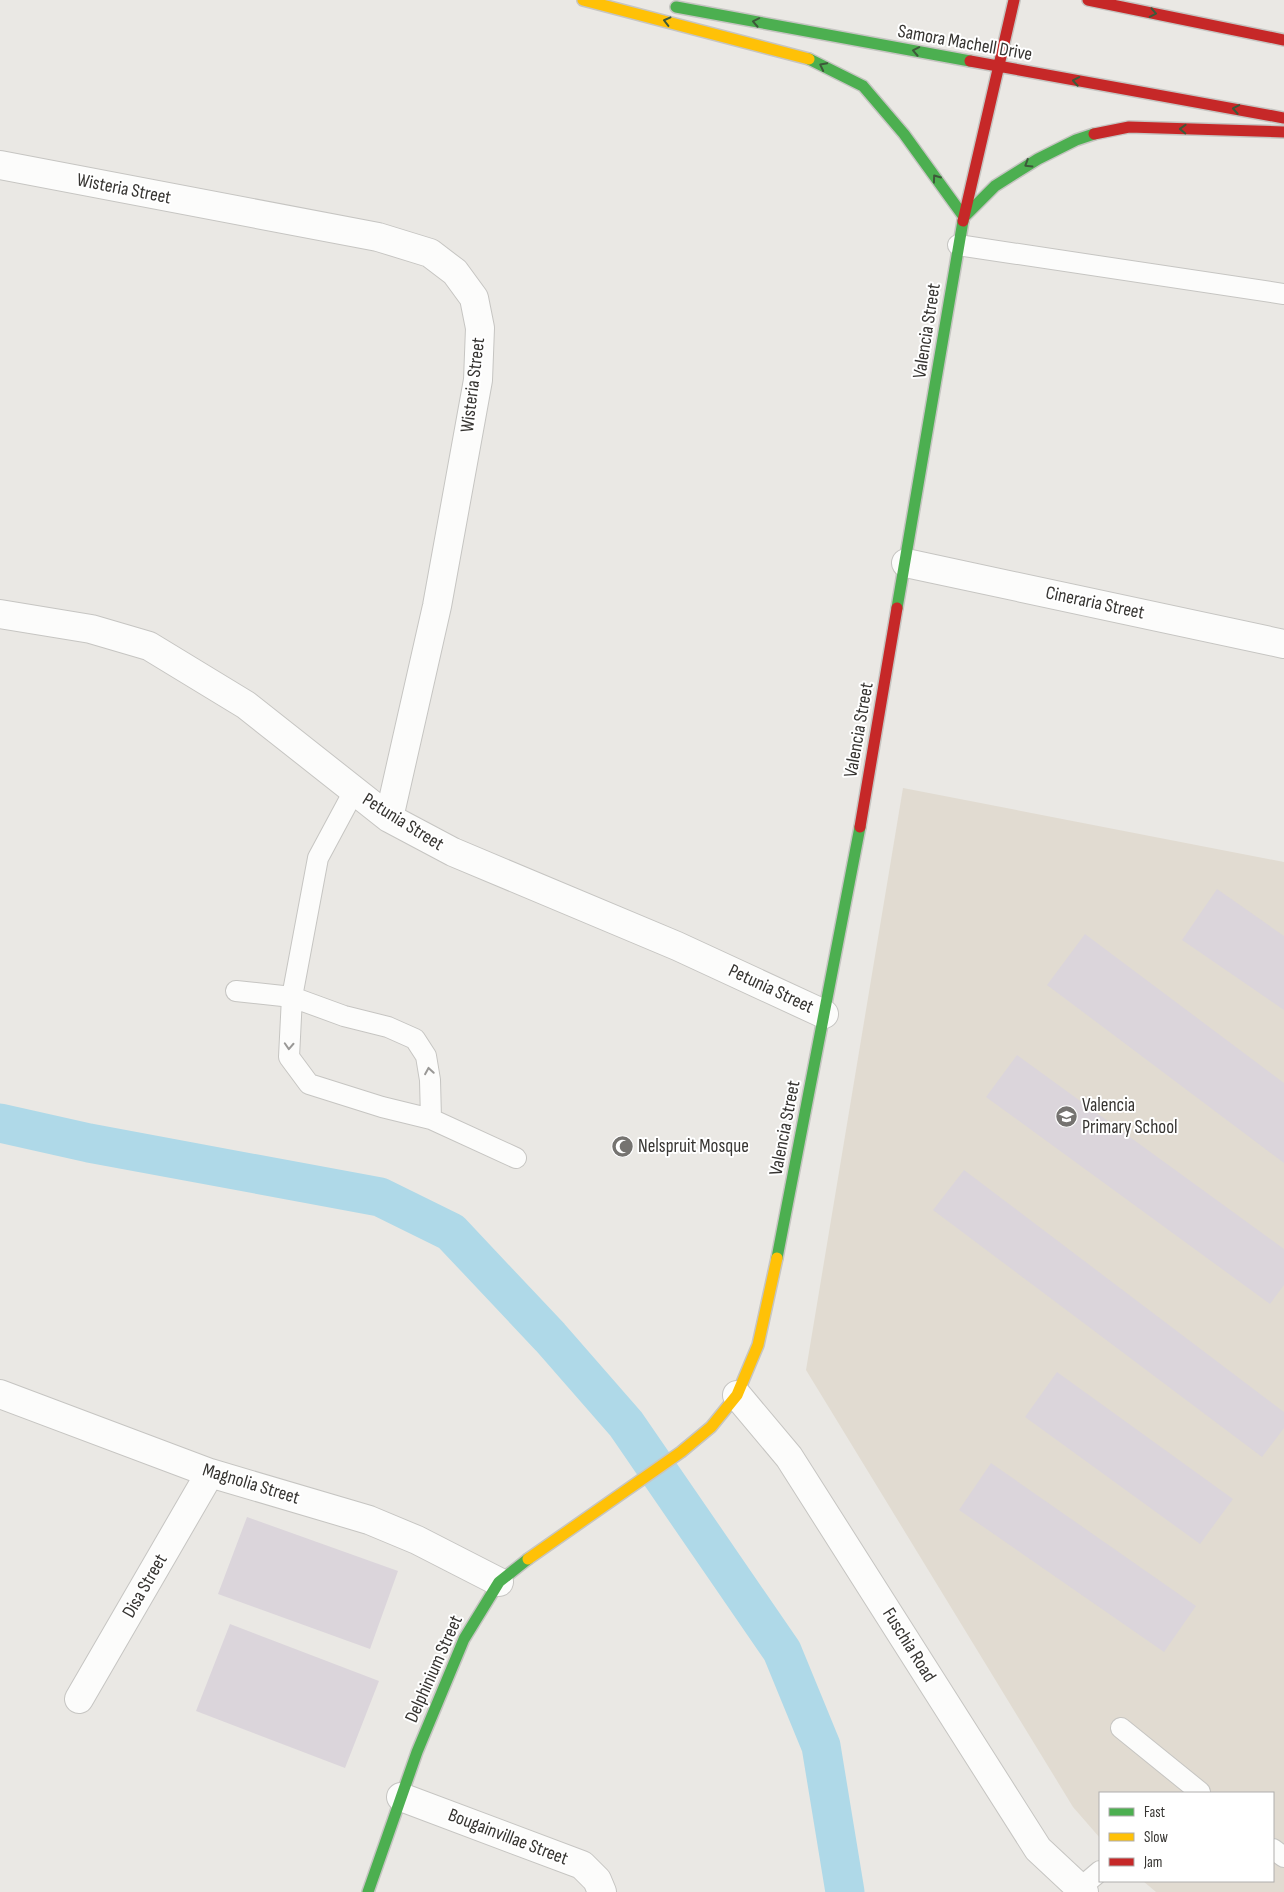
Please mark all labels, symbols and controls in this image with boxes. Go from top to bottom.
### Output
one-way arrow [1148,7,1157,18]
one-way arrow [663,17,671,27]
one-way arrow [752,17,761,27]
street label: Samora Machell Drive [896,20,1034,66]
one-way arrow [912,47,921,57]
one-way arrow [819,62,828,72]
one-way arrow [1072,76,1080,86]
one-way arrow [1232,105,1240,115]
one-way arrow [1179,123,1187,134]
one-way arrow [1024,158,1033,168]
street label: Wisteria Street [75,169,173,209]
one-way arrow [933,175,941,184]
street label: Valencia Street [908,282,946,380]
street label: Wisteria Street [456,336,490,434]
street label: Cineraria Street [1044,581,1147,625]
street label: Valencia Street [839,680,879,779]
street label: Petunia Street [358,788,448,856]
street label: Petunia Street [725,959,817,1019]
one-way arrow [284,1042,295,1050]
one-way arrow [424,1066,434,1075]
street label: Valencia Street [765,1078,805,1177]
place label: Valencia Primary School [1082,1094,1178,1139]
school or university icon: Valencia Primary School [1054,1104,1078,1128]
mosque icon: Nelspruit Mosque [610,1134,634,1158]
place label: Nelspruit Mosque [638,1135,749,1158]
street label: Magnolia Street [200,1458,302,1510]
street label: Disa Street [118,1550,173,1622]
street label: Fuschia Road [877,1604,941,1686]
street label: Delphinium Street [400,1612,468,1726]
legend [1099,1792,1274,1882]
text: Fast [1144,1803,1166,1822]
street label: Bougainvillae Street [445,1804,571,1870]
text: Slow [1144,1828,1168,1847]
text: Jam [1143,1853,1162,1872]

